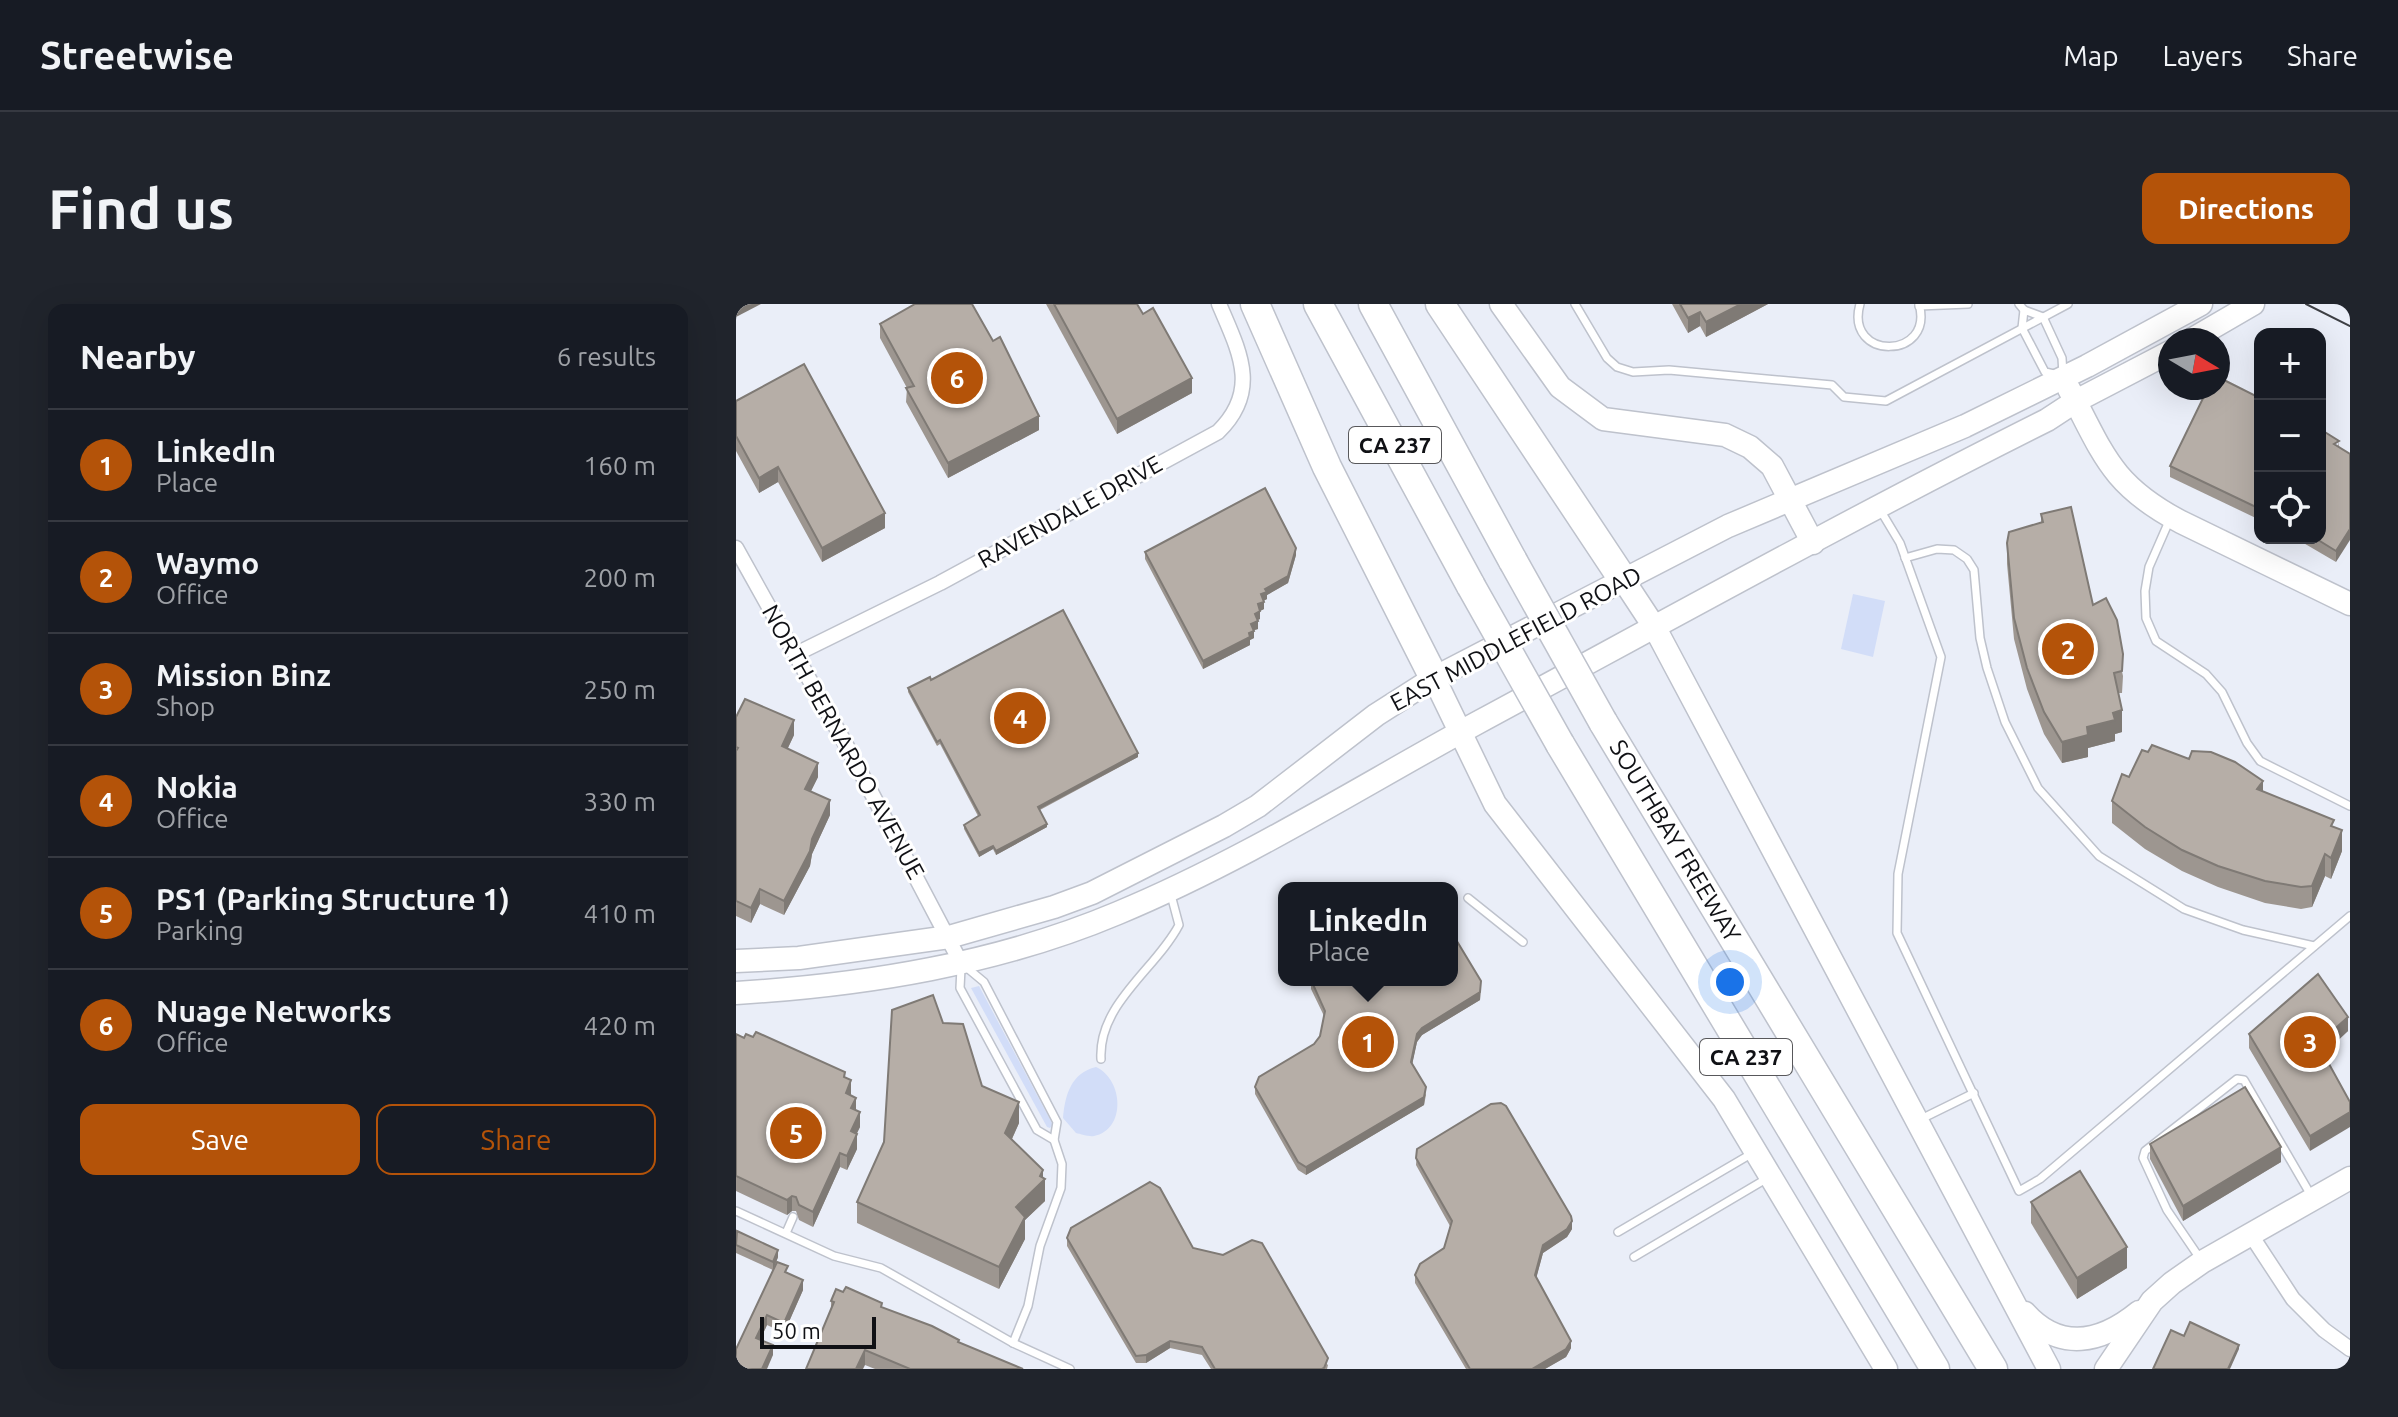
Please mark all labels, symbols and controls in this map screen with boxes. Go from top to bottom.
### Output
text: Streetwise [40,34,234,76]
text: Map [2063,40,2119,71]
text: Layers [2163,40,2243,71]
text: Share [2287,40,2358,71]
button: Directions [2142,173,2350,244]
text: Find us [48,177,234,240]
north arrow [2158,328,2230,400]
map controls [2254,328,2326,544]
button: + [2254,328,2326,400]
text: Nearby [80,337,195,375]
text: 6 results [557,342,656,371]
pin: 6 [931,348,983,408]
button: − [2254,400,2326,472]
road number: CA 237 [1349,427,1441,463]
text: LinkedIn [156,434,276,468]
street label: RAVENDALE DRIVE [973,450,1166,573]
text: 1 [99,451,113,480]
text: 160 m [584,451,656,480]
text: Place [156,468,218,497]
button: locate [2254,472,2326,544]
text: Waymo [156,546,259,580]
street label: EAST MIDDLEFIELD ROAD [1386,561,1646,716]
text: 2 [99,563,113,592]
text: 200 m [584,563,656,592]
text: Office [156,580,229,609]
street label: NORTH BERNARDO AVENUE [757,600,930,883]
pin: 2 [2042,619,2094,679]
text: Mission Binz [156,658,331,692]
text: 3 [99,675,113,704]
text: 250 m [584,675,656,704]
pin: 4 [994,688,1046,748]
text: Shop [156,692,215,721]
street label: SOUTHBAY FREEWAY [1605,735,1746,947]
text: Nokia [156,770,238,804]
text: 4 [99,787,113,816]
text: 330 m [584,787,656,816]
text: Office [156,804,229,833]
text: PS1 (Parking Structure 1) [156,882,510,916]
popup [1278,882,1458,986]
text: 5 [99,899,113,928]
text: 410 m [584,899,656,928]
text: LinkedIn [1308,903,1428,937]
text: Parking [156,916,244,945]
text: Place [1308,937,1370,966]
your location [1710,962,1750,1002]
text: Nuage Networks [156,994,392,1028]
text: 6 [99,1011,113,1040]
text: 420 m [584,1011,656,1040]
pin: 1 [1342,1012,1394,1072]
pin: 3 [2284,1012,2336,1072]
text: Office [156,1028,229,1057]
road number: CA 237 [1700,1039,1792,1075]
pin: 5 [770,1103,822,1163]
button: Save [80,1104,360,1175]
button: Share [376,1104,656,1175]
scale bar [760,1313,876,1349]
text: 50 m [772,1318,821,1343]

